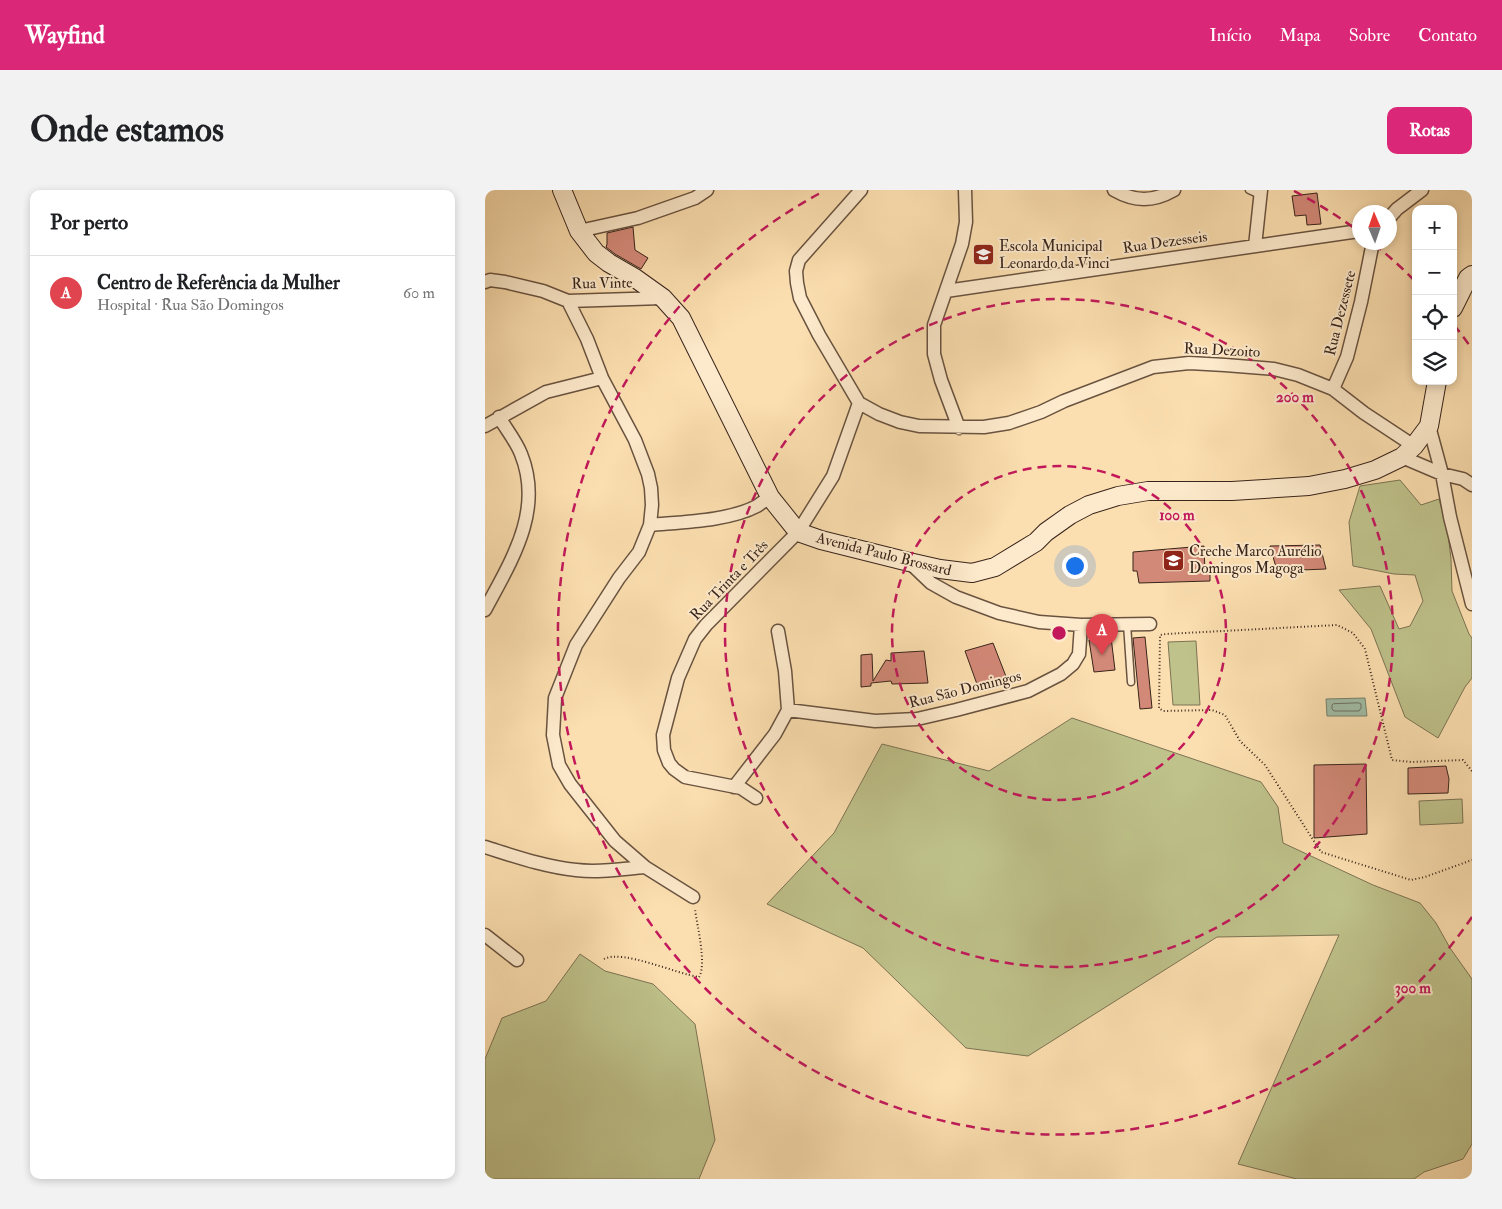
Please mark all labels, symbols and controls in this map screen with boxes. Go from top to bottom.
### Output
text: Wayfind [25,20,105,51]
text: Início [1210,24,1251,47]
text: Mapa [1279,24,1321,47]
text: Sobre [1349,24,1390,47]
text: Contato [1418,24,1477,47]
button: Rotas [1387,107,1472,154]
text: Onde estamos [30,108,224,152]
north arrow [1352,205,1397,250]
map controls [1412,205,1457,385]
button: + [1412,205,1457,250]
text: Por perto [50,209,128,236]
street label: Rua Dezesseis [1121,227,1209,258]
place label: Escola Municipal Leonardo da Vinci [999,237,1110,273]
school or university icon: Escola Municipal Leonardo da Vinci [971,243,995,267]
button: − [1412,250,1457,295]
street label: Rua Dezessete [1321,268,1360,358]
text: Centro de Referência da Mulher [97,271,340,295]
street label: Rua Vinte [571,273,633,294]
text: A [61,283,71,303]
text: 60 m [403,283,435,303]
text: Hospital · Rua São Domingos [97,295,284,315]
button: locate [1412,295,1457,340]
street label: Rua Dezoito [1183,339,1261,362]
button: layers [1412,340,1457,385]
text: 200 m [1276,388,1314,407]
text: 100 m [1159,506,1195,525]
street label: Avenida Paulo Brossard [813,528,954,581]
street label: Rua Trinta e Três [686,536,772,625]
place label: Creche Marco Aurélio Domingos Magoga [1189,542,1322,578]
school or university icon: Creche Marco Aurélio Domingos Magoga [1161,548,1185,572]
your location [1062,553,1088,579]
pin: A [1086,614,1118,655]
centre of rings [1050,624,1068,642]
street label: Rua São Domingos [907,666,1023,713]
text: 300 m [1395,979,1431,998]

